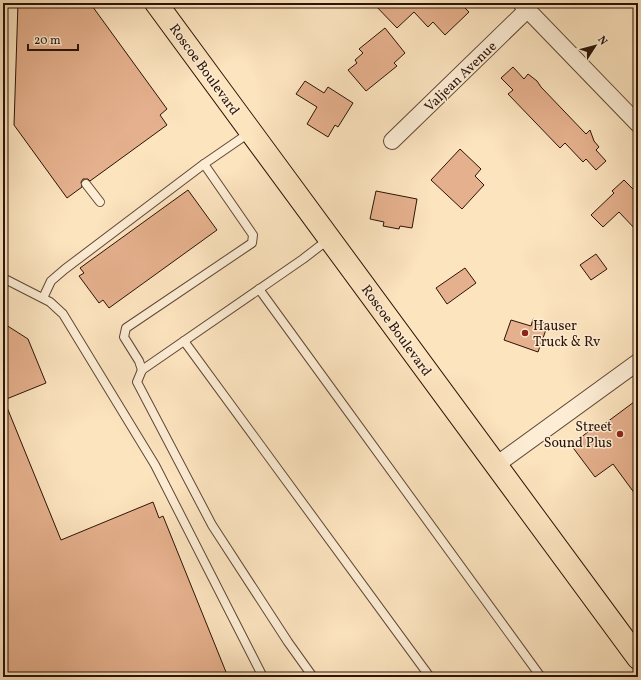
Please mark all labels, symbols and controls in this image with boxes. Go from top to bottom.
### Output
street label: Roscoe Boulevard [164,20,243,120]
scale bar [28,26,78,52]
north arrow [575,26,615,66]
text: 20 m [34,33,61,49]
text: N [593,33,610,49]
street label: Valjean Avenue [421,37,502,117]
street label: Roscoe Boulevard [356,281,435,381]
place label: Hauser Truck & Rv [533,317,601,352]
marker: Hauser Truck & Rv [520,328,530,338]
place label: Street Sound Plus [544,418,612,453]
marker: Street Sound Plus [615,429,625,439]

